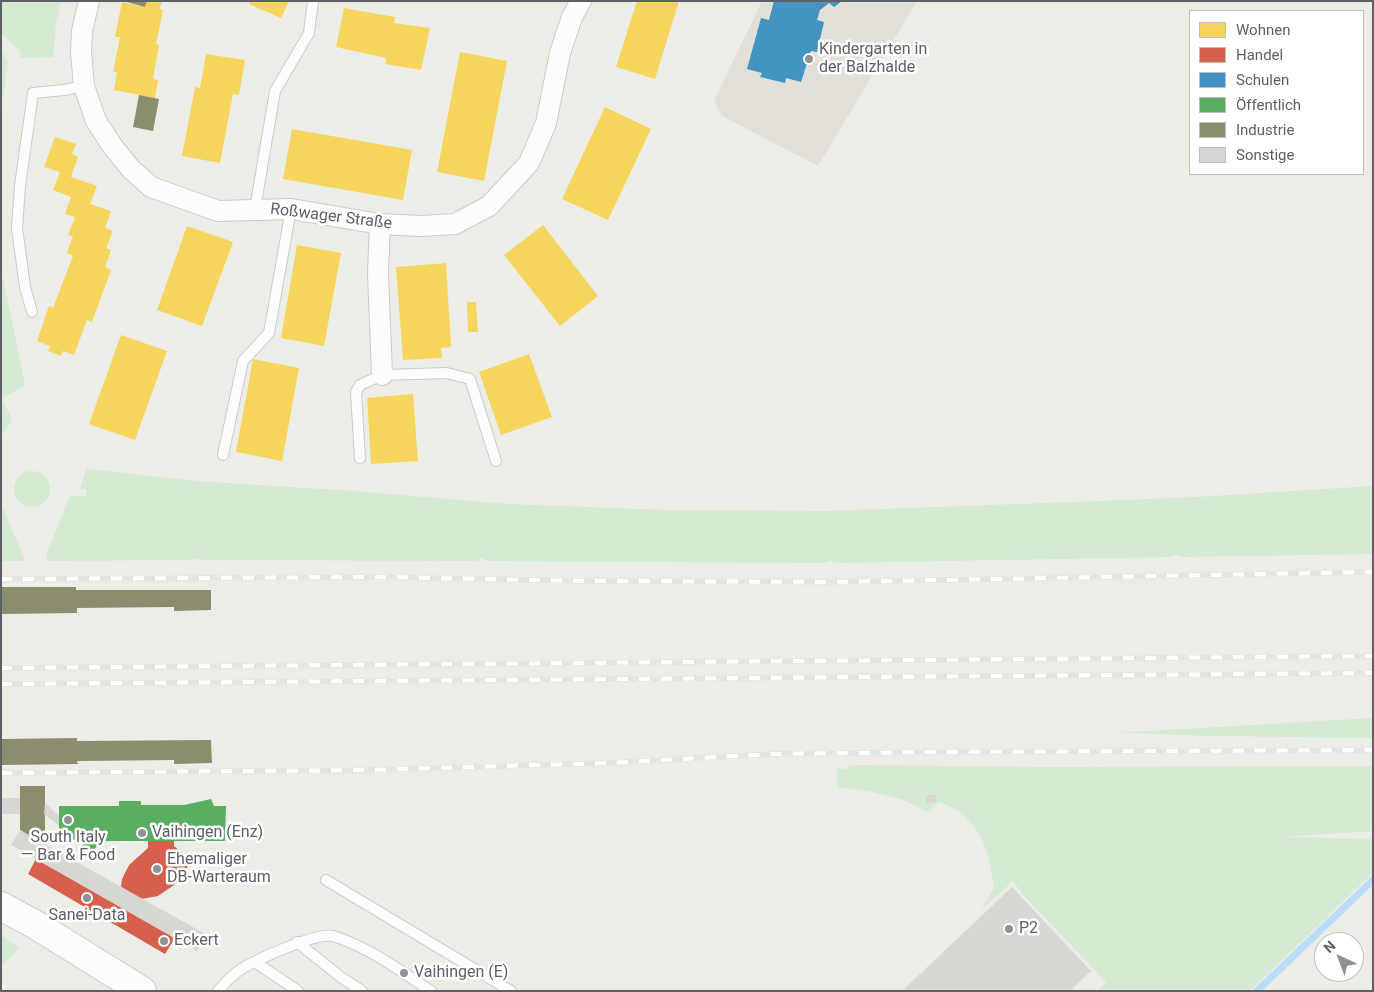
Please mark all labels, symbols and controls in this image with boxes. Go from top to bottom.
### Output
legend [1189,10,1364,175]
text: Wohnen [1236,21,1290,39]
place label: Kindergarten in der Balzhalde [819,40,927,78]
text: Handel [1236,46,1283,64]
marker: Kindergarten in der Balzhalde [803,53,815,65]
text: Schulen [1236,71,1289,89]
text: Öffentlich [1236,96,1301,114]
text: Industrie [1236,121,1294,139]
text: Sonstige [1236,146,1294,164]
street label: Roßwager Straße [269,200,393,234]
marker: South Italy — Bar & Food [62,814,74,826]
place label: Vaihingen (Enz) [152,823,263,843]
marker: Vaihingen (Enz) [136,827,148,839]
place label: South Italy — Bar & Food [21,828,115,866]
place label: Ehemaliger DB-Warteraum [167,850,271,888]
marker: Ehemaliger DB-Warteraum [151,863,163,875]
marker: Sanei-Data [81,892,93,904]
place label: Sanei-Data [49,906,125,926]
place label: P2 [1019,919,1038,939]
marker: P2 [1003,923,1015,935]
place label: Eckert [174,931,219,951]
north arrow [1314,932,1364,982]
marker: Eckert [158,935,170,947]
text: N [1320,938,1339,956]
place label: Vaihingen (E) [414,963,508,983]
marker: Vaihingen (E) [398,967,410,979]

